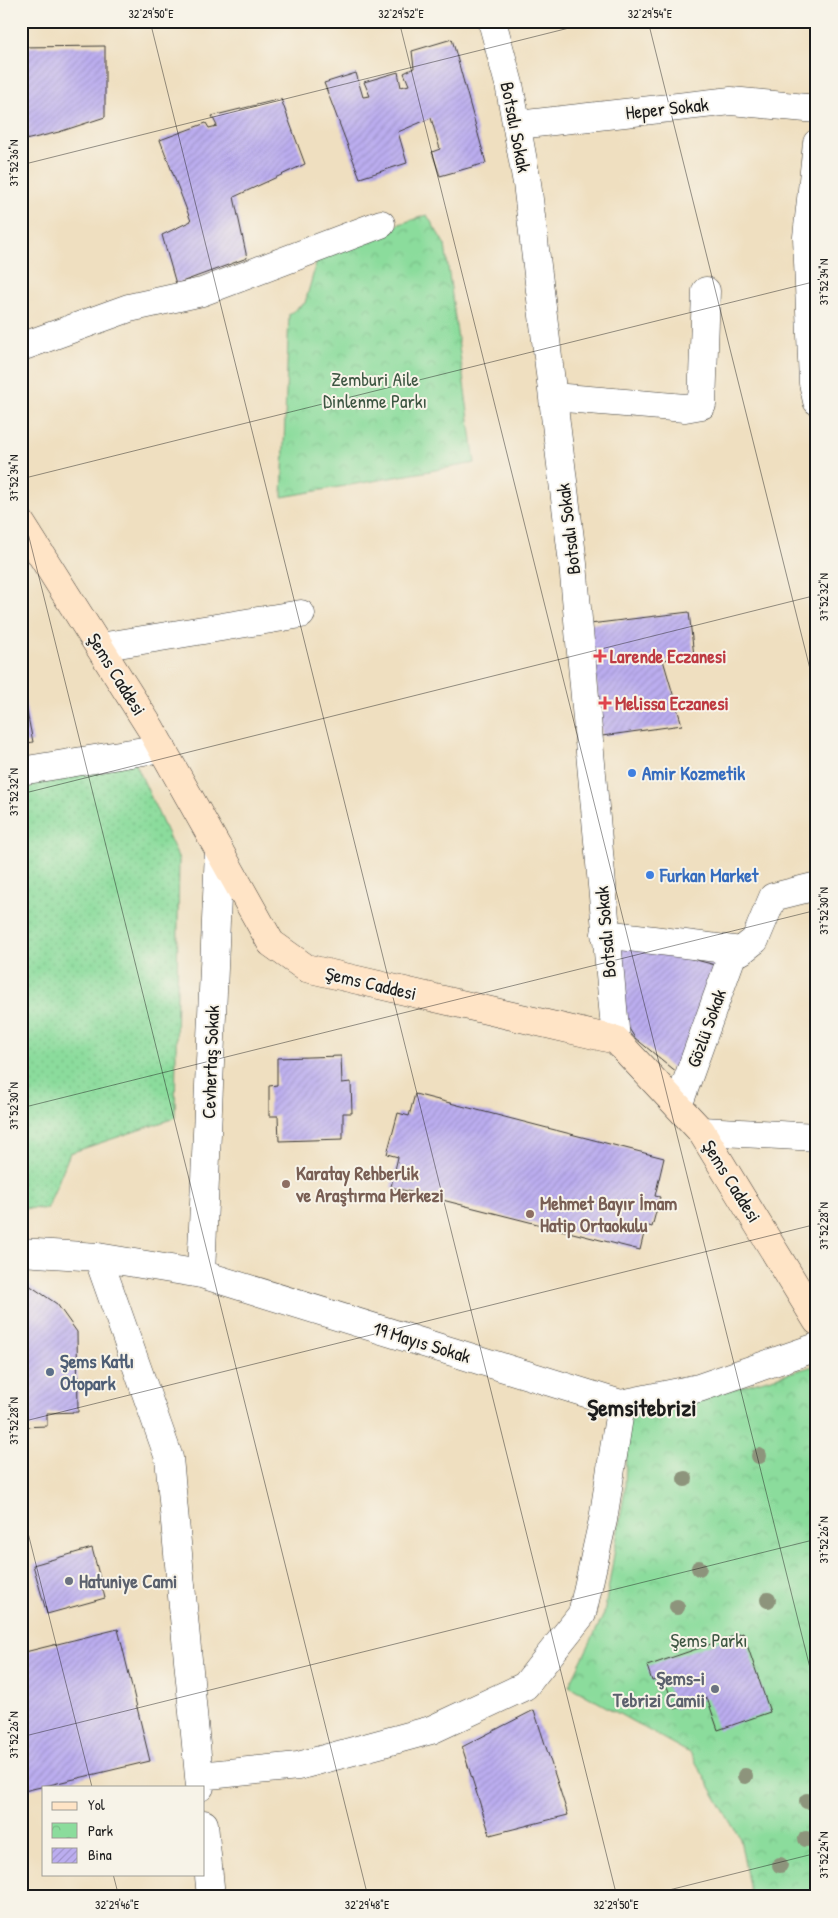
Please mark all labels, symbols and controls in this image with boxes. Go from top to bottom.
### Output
text: 32°29'50"E [128,5,174,22]
text: 32°29'52"E [378,5,424,22]
text: 32°29'54"E [628,5,673,22]
street label: Botsalı Sokak [494,79,538,175]
street label: Heper Sokak [624,91,710,125]
text: 37°52'36"N [5,140,22,186]
text: 37°52'34"N [815,259,832,305]
park label: Zemburi Aile Dinlenme Parkı [323,366,427,414]
text: 37°52'34"N [5,455,22,501]
street label: Botsalı Sokak [549,482,587,576]
text: 37°52'32"N [815,573,832,621]
street label: Şems Caddesi [81,628,153,720]
place label: Larende Eczanesi [610,643,726,669]
marker: Larende Eczanesi [594,650,606,662]
place label: Melissa Eczanesi [615,690,729,716]
marker: Melissa Eczanesi [599,697,611,709]
place label: Amir Kozmetik [642,760,745,786]
marker: Amir Kozmetik [626,767,638,779]
text: 37°52'32"N [5,768,22,816]
place label: Furkan Market [659,862,760,888]
marker: Furkan Market [644,869,656,881]
street label: Botsalı Sokak [588,885,622,979]
text: 37°52'30"N [815,887,832,935]
street label: Şems Caddesi [323,960,419,1006]
street label: Gözlü Sokak [680,985,732,1071]
street label: Cevhertaş Sokak [195,1005,225,1119]
text: 37°52'30"N [5,1082,22,1130]
street label: Şems Caddesi [696,1135,768,1227]
place label: Karatay Rehberlik ve Araştırma Merkezi [296,1160,444,1208]
marker: Karatay Rehberlik ve Araştırma Merkezi [280,1178,292,1190]
place label: Mehmet Bayır İmam Hatip Ortaokulu [540,1190,677,1239]
text: 37°52'28"N [815,1202,832,1250]
marker: Mehmet Bayır İmam Hatip Ortaokulu [524,1208,536,1220]
street label: 19 Mayıs Sokak [370,1315,474,1369]
place label: Şems Katlı Otopark [60,1348,134,1397]
marker: Şems Katlı Otopark [44,1366,56,1378]
district label: Şemsitebrizi [587,1391,697,1423]
text: 37°52'28"N [5,1397,22,1445]
text: 37°52'26"N [815,1516,832,1564]
place label: Hatuniye Cami [79,1568,177,1595]
marker: Hatuniye Cami [63,1575,75,1587]
park label: Şems Parkı [671,1627,747,1653]
place label: Şems-i Tebrizi Camii [612,1665,705,1713]
marker: Şems-i Tebrizi Camii [709,1683,721,1695]
text: 37°52'26"N [5,1711,22,1759]
legend [42,1786,205,1876]
text: Yol [88,1794,105,1815]
text: Park [88,1820,113,1841]
text: 37°52'24"N [815,1832,832,1878]
text: Bina [88,1844,112,1865]
text: 32°29'46"E [95,1896,140,1913]
text: 32°29'48"E [345,1896,390,1913]
text: 32°29'50"E [593,1896,639,1913]

